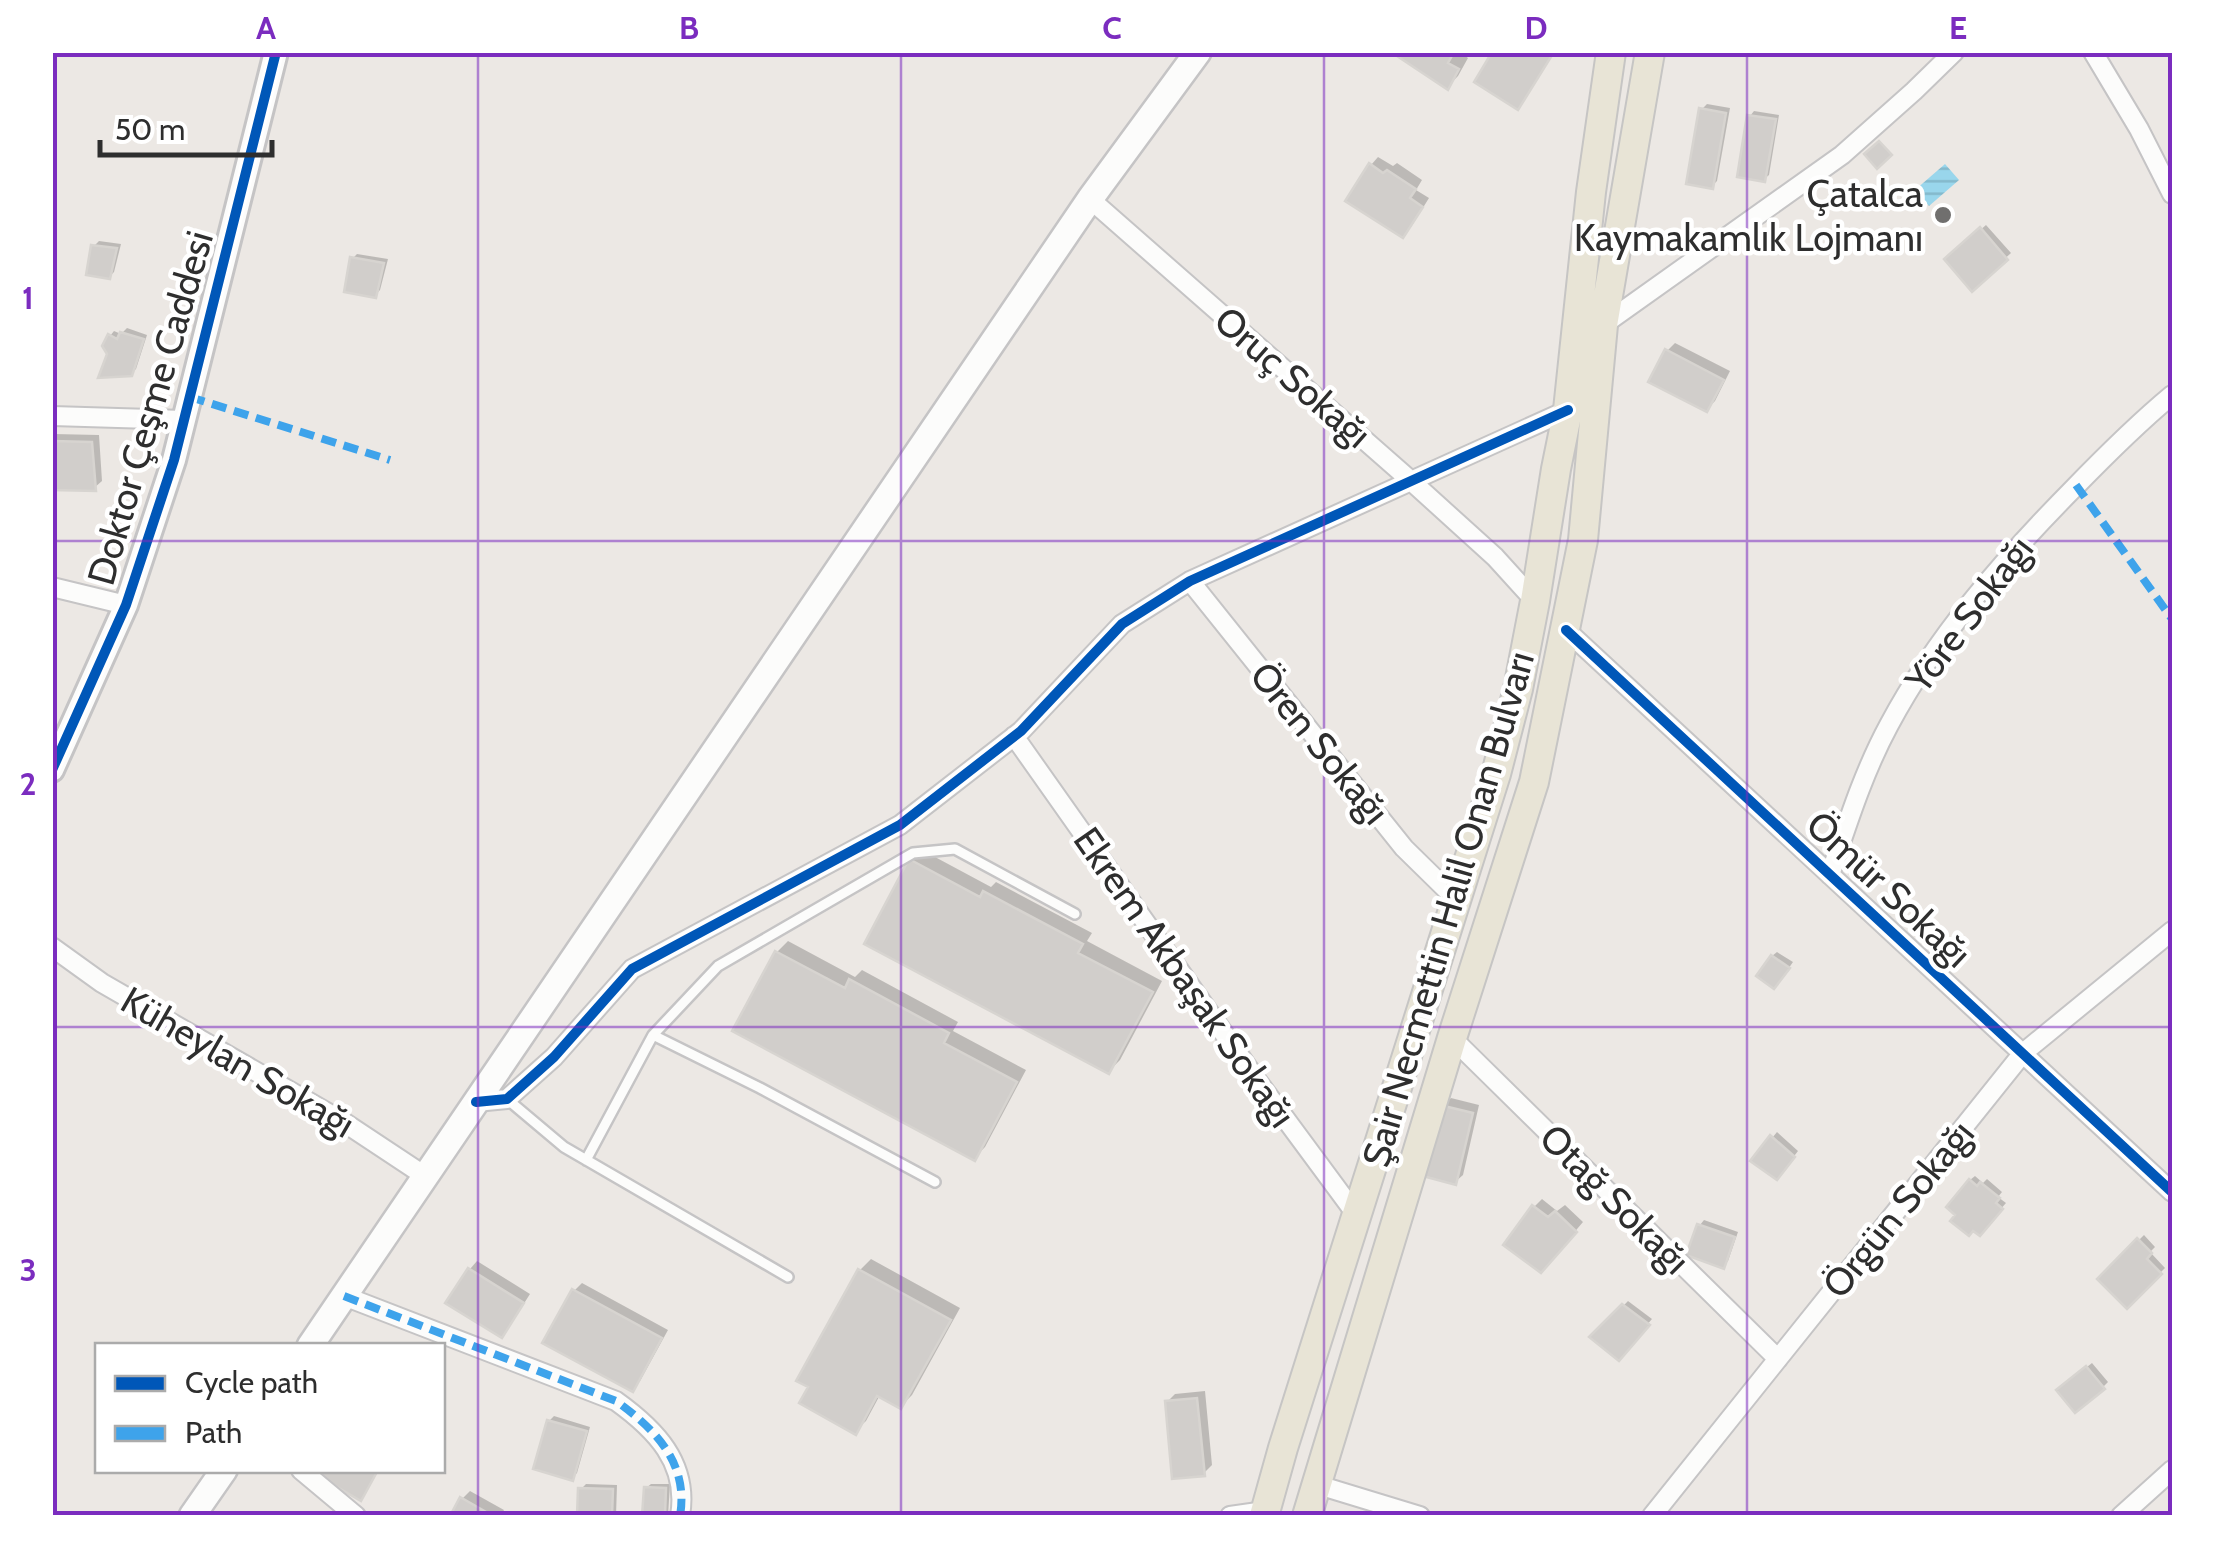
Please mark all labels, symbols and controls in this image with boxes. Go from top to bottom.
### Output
text: A [256,8,276,47]
text: B [679,8,699,47]
text: C [1102,8,1122,47]
text: D [1524,8,1548,47]
text: E [1949,8,1967,47]
scale bar [100,95,272,157]
text: 50 m [115,111,185,148]
place label: Çatalca Kaymakamlık Lojmanı [1574,170,1923,261]
marker: Çatalca Kaymakamlık Lojmanı [1932,204,1954,226]
street label: Doktor Çeşme Caddesi [77,226,223,590]
text: 1 [22,278,34,317]
street label: Oruç Sokağı [1205,296,1381,458]
street label: Yöre Sokağı [1894,526,2043,702]
street label: Şair Necmettin Halil Onan Bulvarı [1352,646,1544,1172]
street label: Ören Sokağı [1240,652,1400,834]
text: 2 [20,764,36,803]
street label: Ömür Sokağı [1797,801,1981,977]
street label: Ekrem Akbaşak Sokağı [1064,818,1306,1136]
street label: Küheylan Sokağı [113,976,363,1148]
street label: Örgün Sokağı [1812,1111,1984,1307]
street label: Otağ Sokağı [1530,1114,1700,1284]
text: 3 [19,1250,37,1289]
legend [95,1343,445,1473]
text: Cycle path [185,1364,318,1401]
text: Path [185,1414,242,1451]

